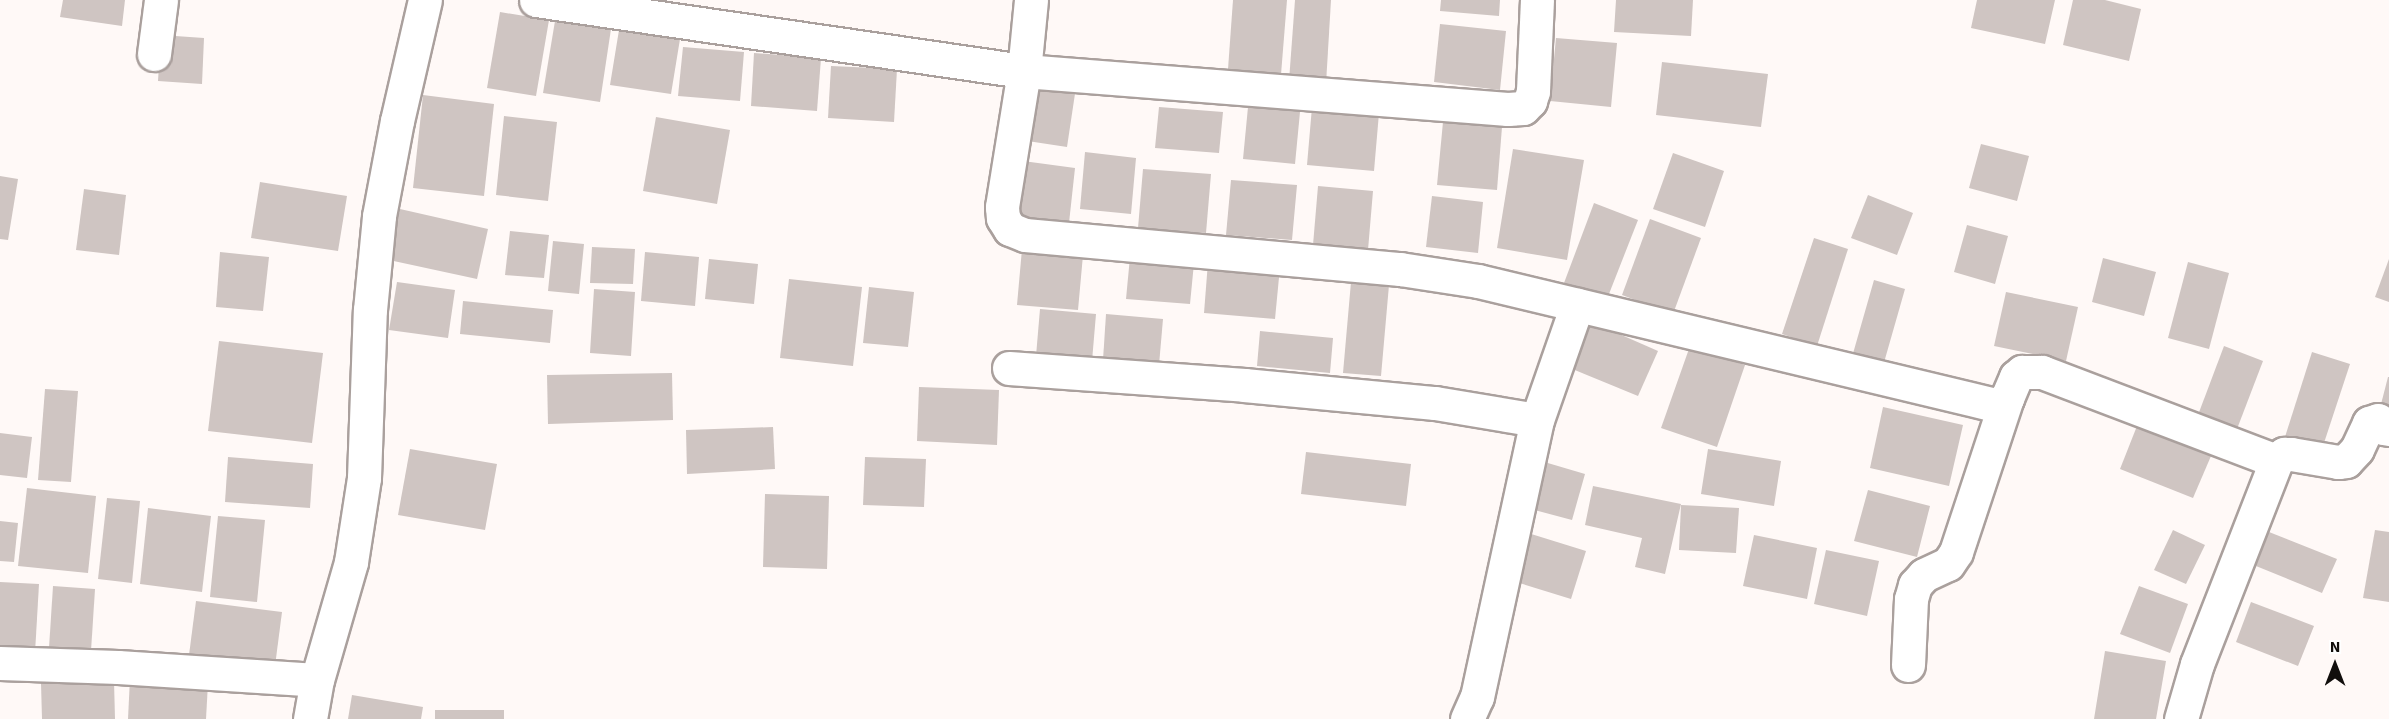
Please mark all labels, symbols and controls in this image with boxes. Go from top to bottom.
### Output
north arrow [2305,635,2365,695]
text: N [2330,636,2340,658]

